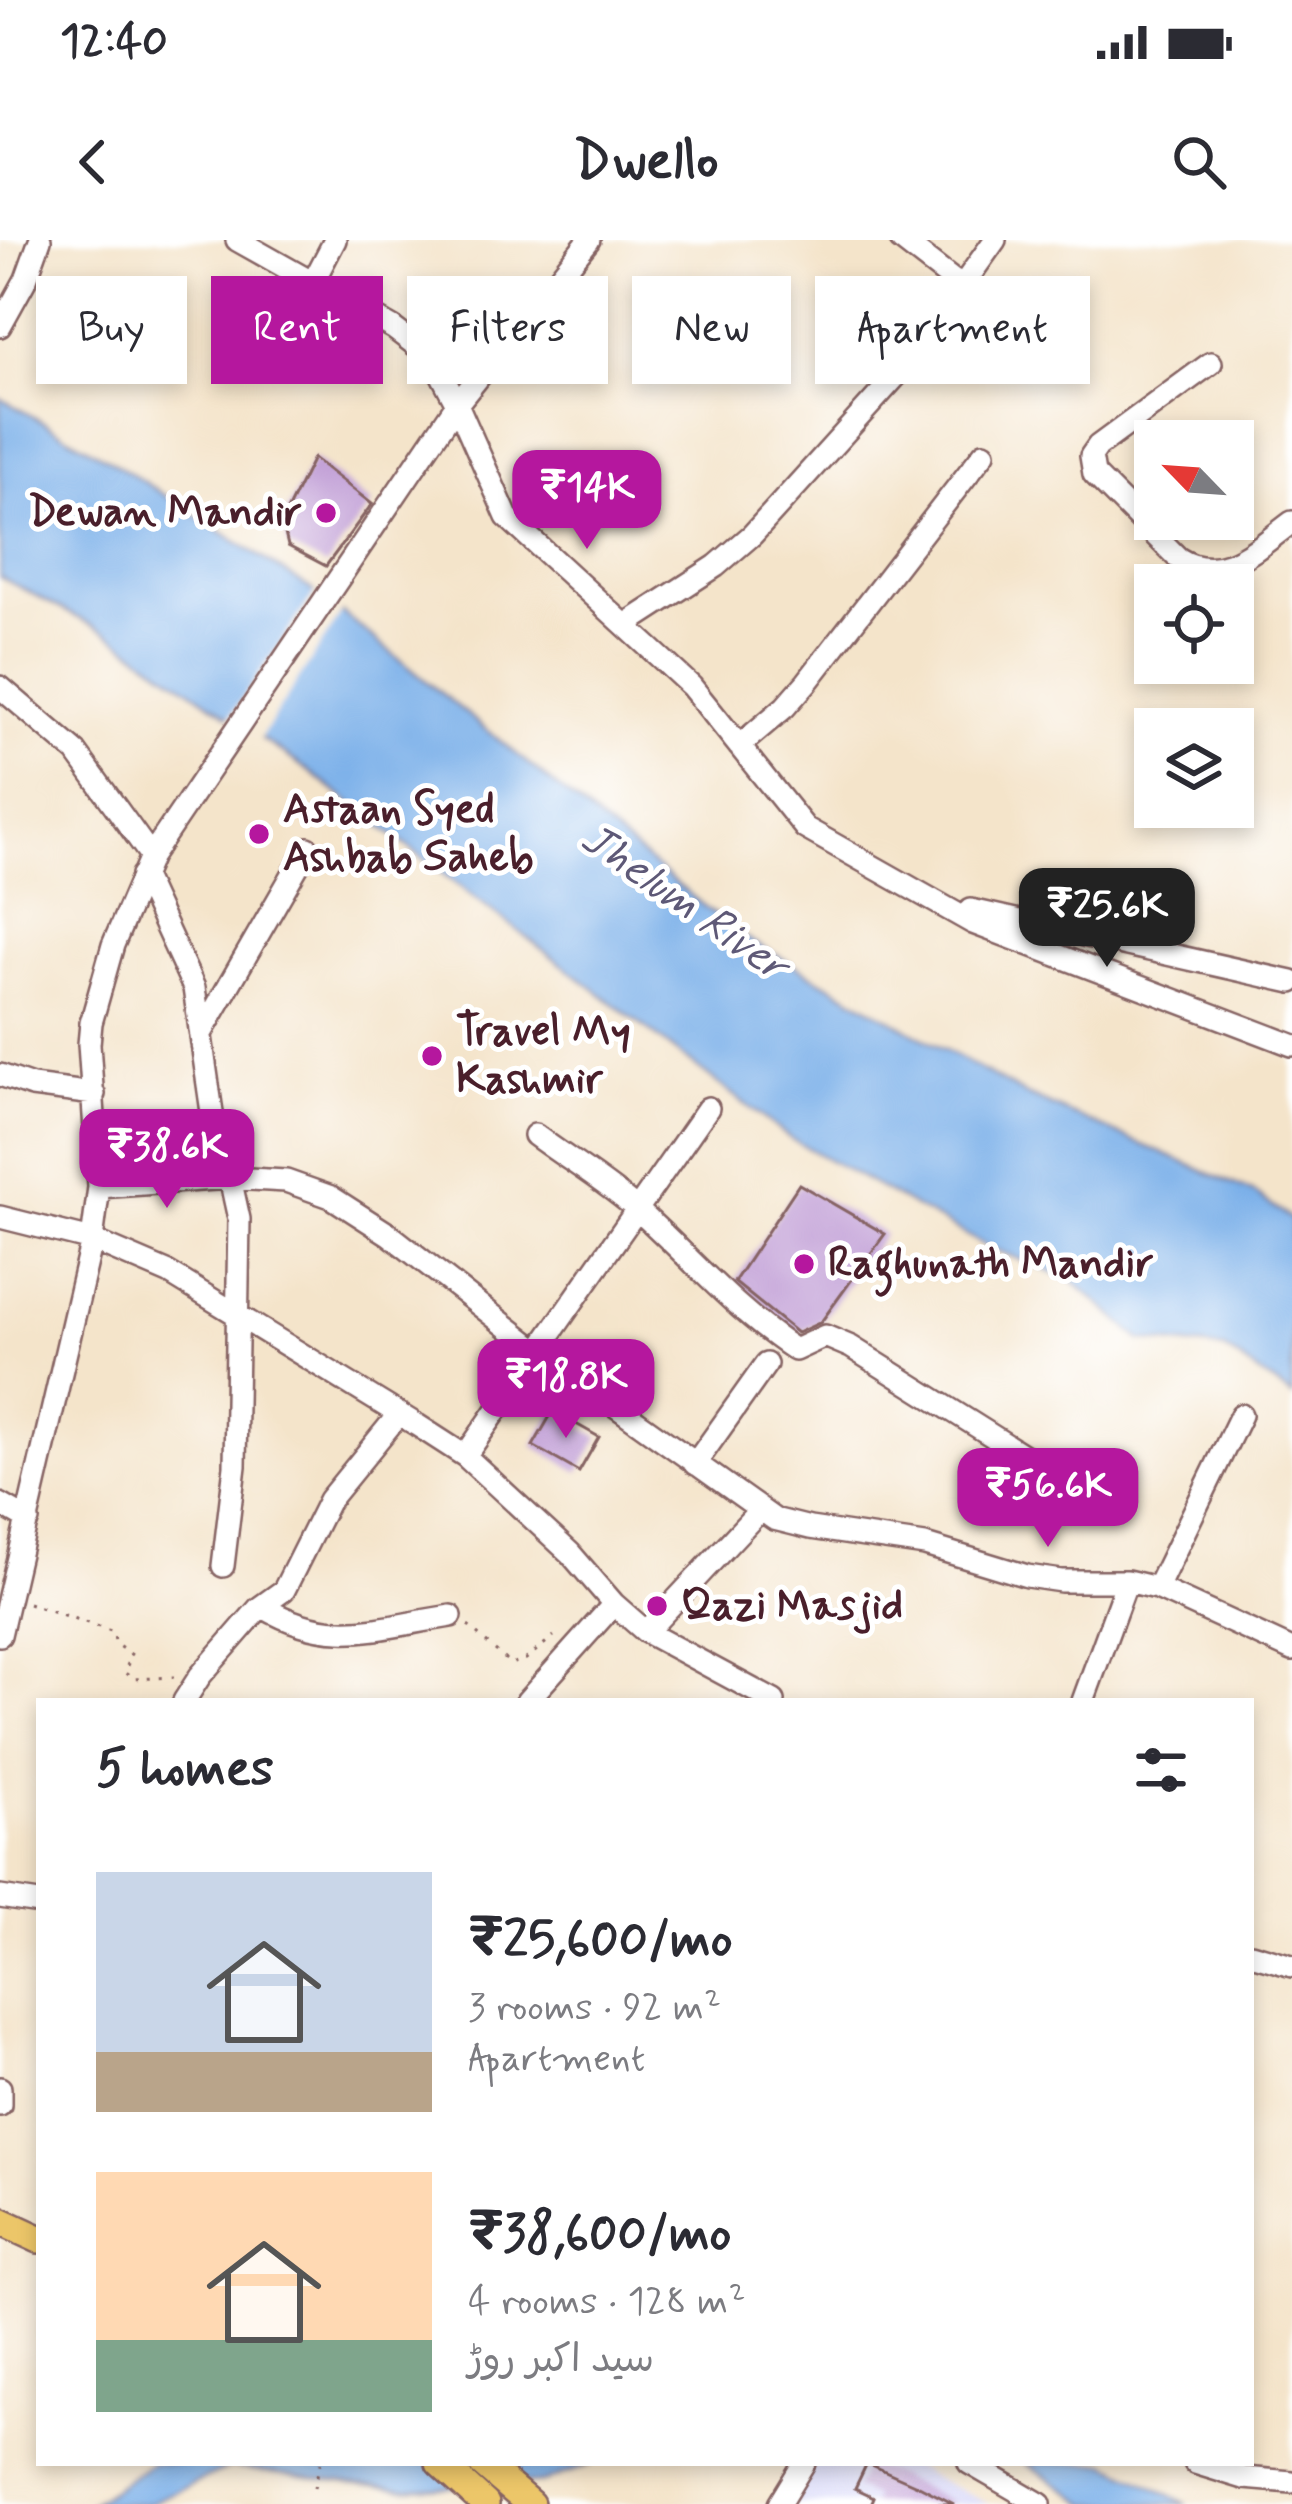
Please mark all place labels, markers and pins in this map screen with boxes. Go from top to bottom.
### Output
pin: ₹14K [516,450,658,552]
place label: Dewan Mandir [28,486,302,541]
marker: Dewan Mandir [313,500,339,526]
place label: Astaan Syed Ashbab Saheb [283,783,533,886]
marker: Astaan Syed Ashbab Saheb [246,821,272,847]
pin: ₹25.6K [1009,868,1205,970]
place label: Travel My Kashmir [456,1005,631,1108]
marker: Travel My Kashmir [419,1043,445,1069]
pin: ₹38.6K [69,1109,265,1211]
place label: Raghunath Mandir [828,1237,1154,1297]
marker: Raghunath Mandir [791,1251,817,1277]
pin: ₹18.8K [468,1339,664,1441]
pin: ₹56.6K [950,1448,1146,1550]
place label: Qazi Masjid [681,1579,903,1634]
marker: Qazi Masjid [644,1593,670,1619]

